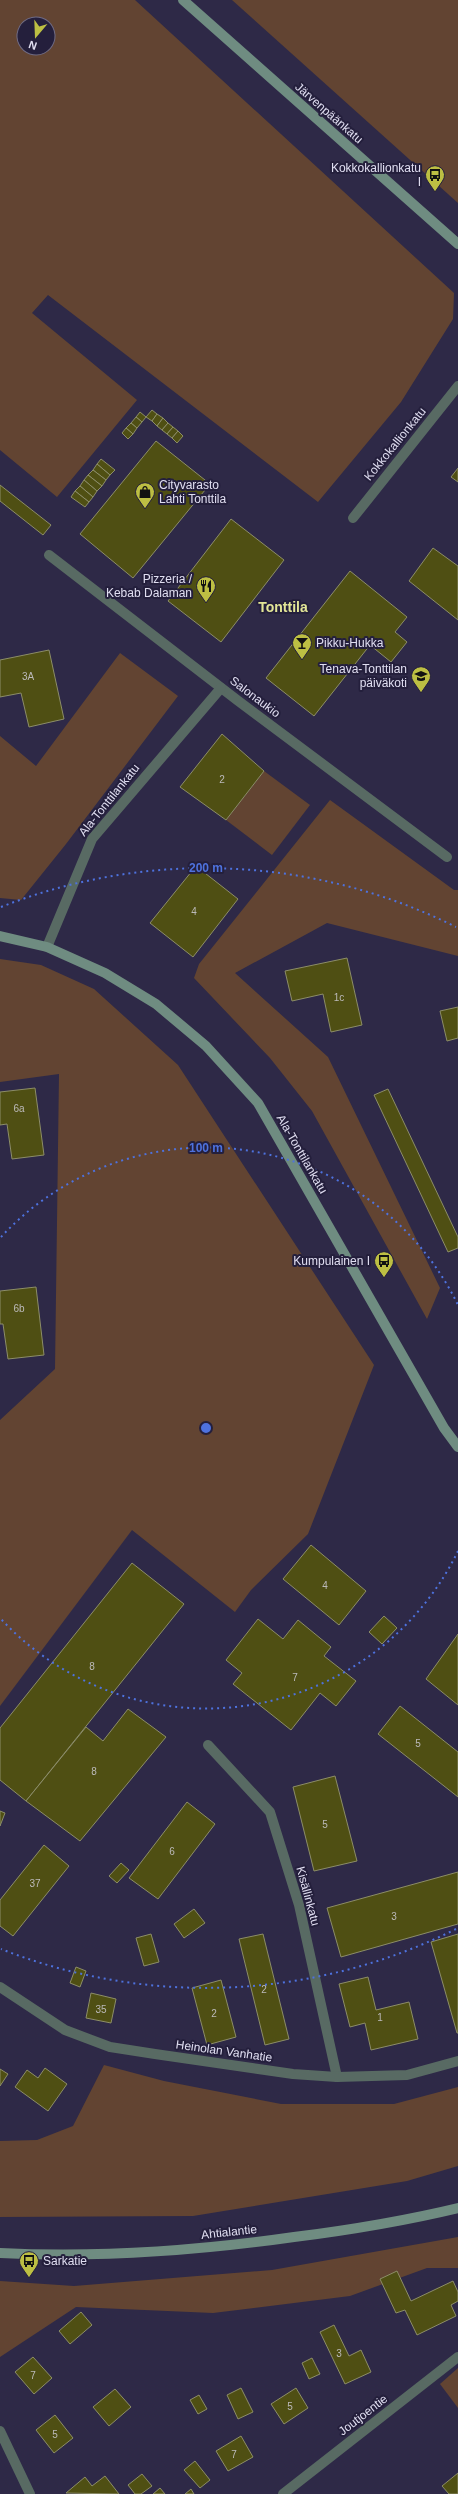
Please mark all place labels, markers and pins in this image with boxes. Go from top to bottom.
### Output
place label: Kokkokallionkatu I [331,161,421,189]
bus stop icon: Kokkokallionkatu I [424,164,446,192]
place label: Cityvarasto Lahti Tonttila [159,478,226,506]
shop icon: Cityvarasto Lahti Tonttila [134,481,156,509]
place label: Pizzeria / Kebab Dalaman [106,572,193,600]
restaurant icon: Pizzeria / Kebab Dalaman [195,575,217,603]
bar icon: Pikku-Hukka [291,632,313,660]
place label: Pikku-Hukka [316,636,384,650]
place label: Tenava-Tonttilan päiväkoti [320,662,407,690]
school or university icon: Tenava-Tonttilan päiväkoti [410,665,432,693]
bus stop icon: Kumpulainen I [373,1250,395,1278]
place label: Kumpulainen I [293,1254,370,1268]
centre of rings [199,1421,213,1435]
bus stop icon: Sarkatie [18,2250,40,2278]
place label: Sarkatie [43,2254,87,2268]

